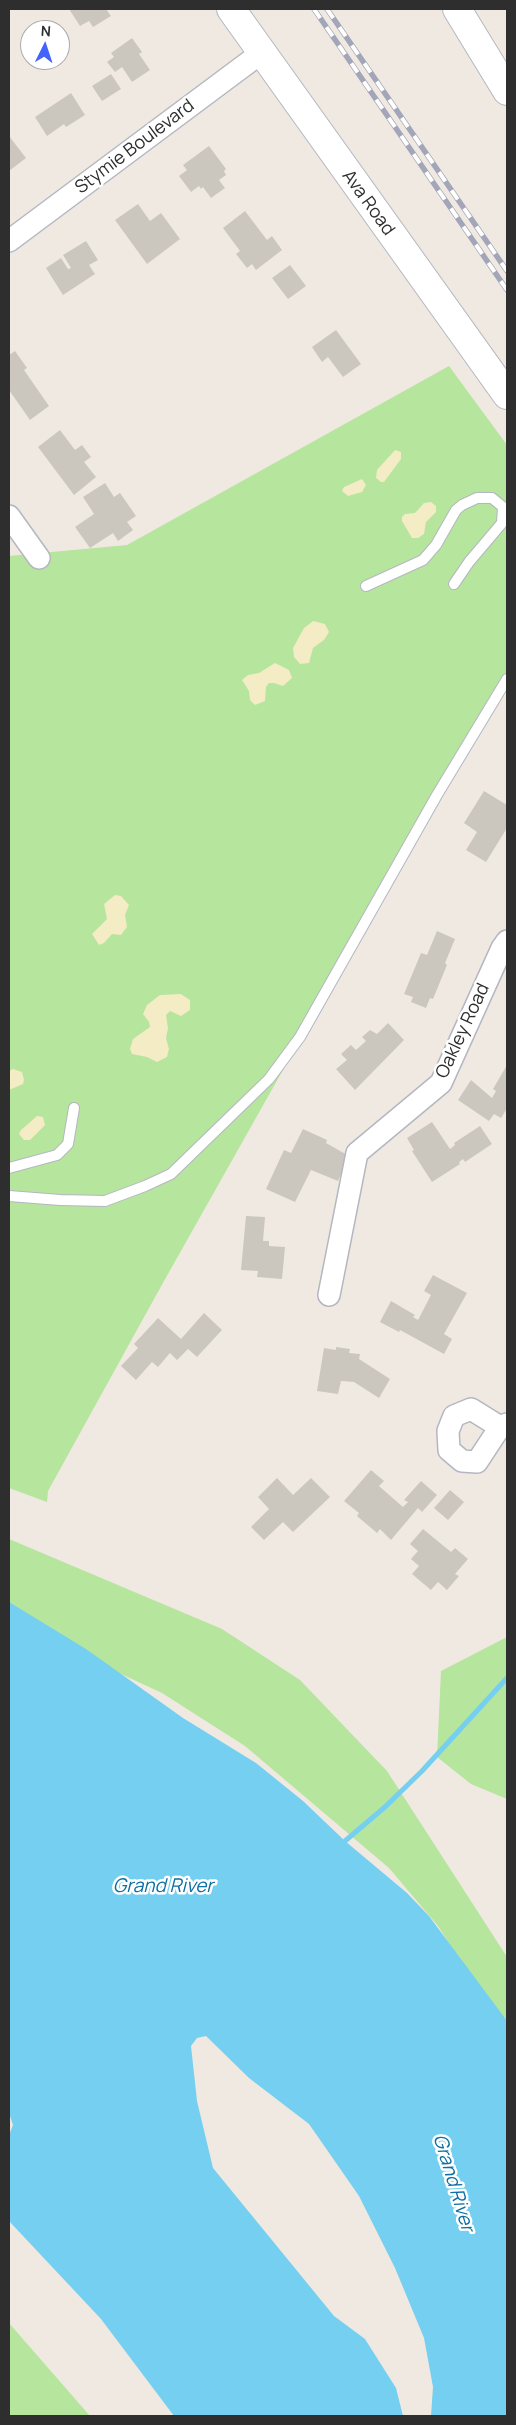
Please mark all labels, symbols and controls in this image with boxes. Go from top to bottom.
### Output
north arrow [20,20,70,70]
text: N [40,21,52,40]
street label: Stymie Boulevard [71,95,199,199]
street label: Ava Road [337,166,399,240]
street label: Oakley Road [432,980,494,1082]
water label: Grand River [113,1876,213,1898]
water label: Grand River [427,2132,479,2234]

